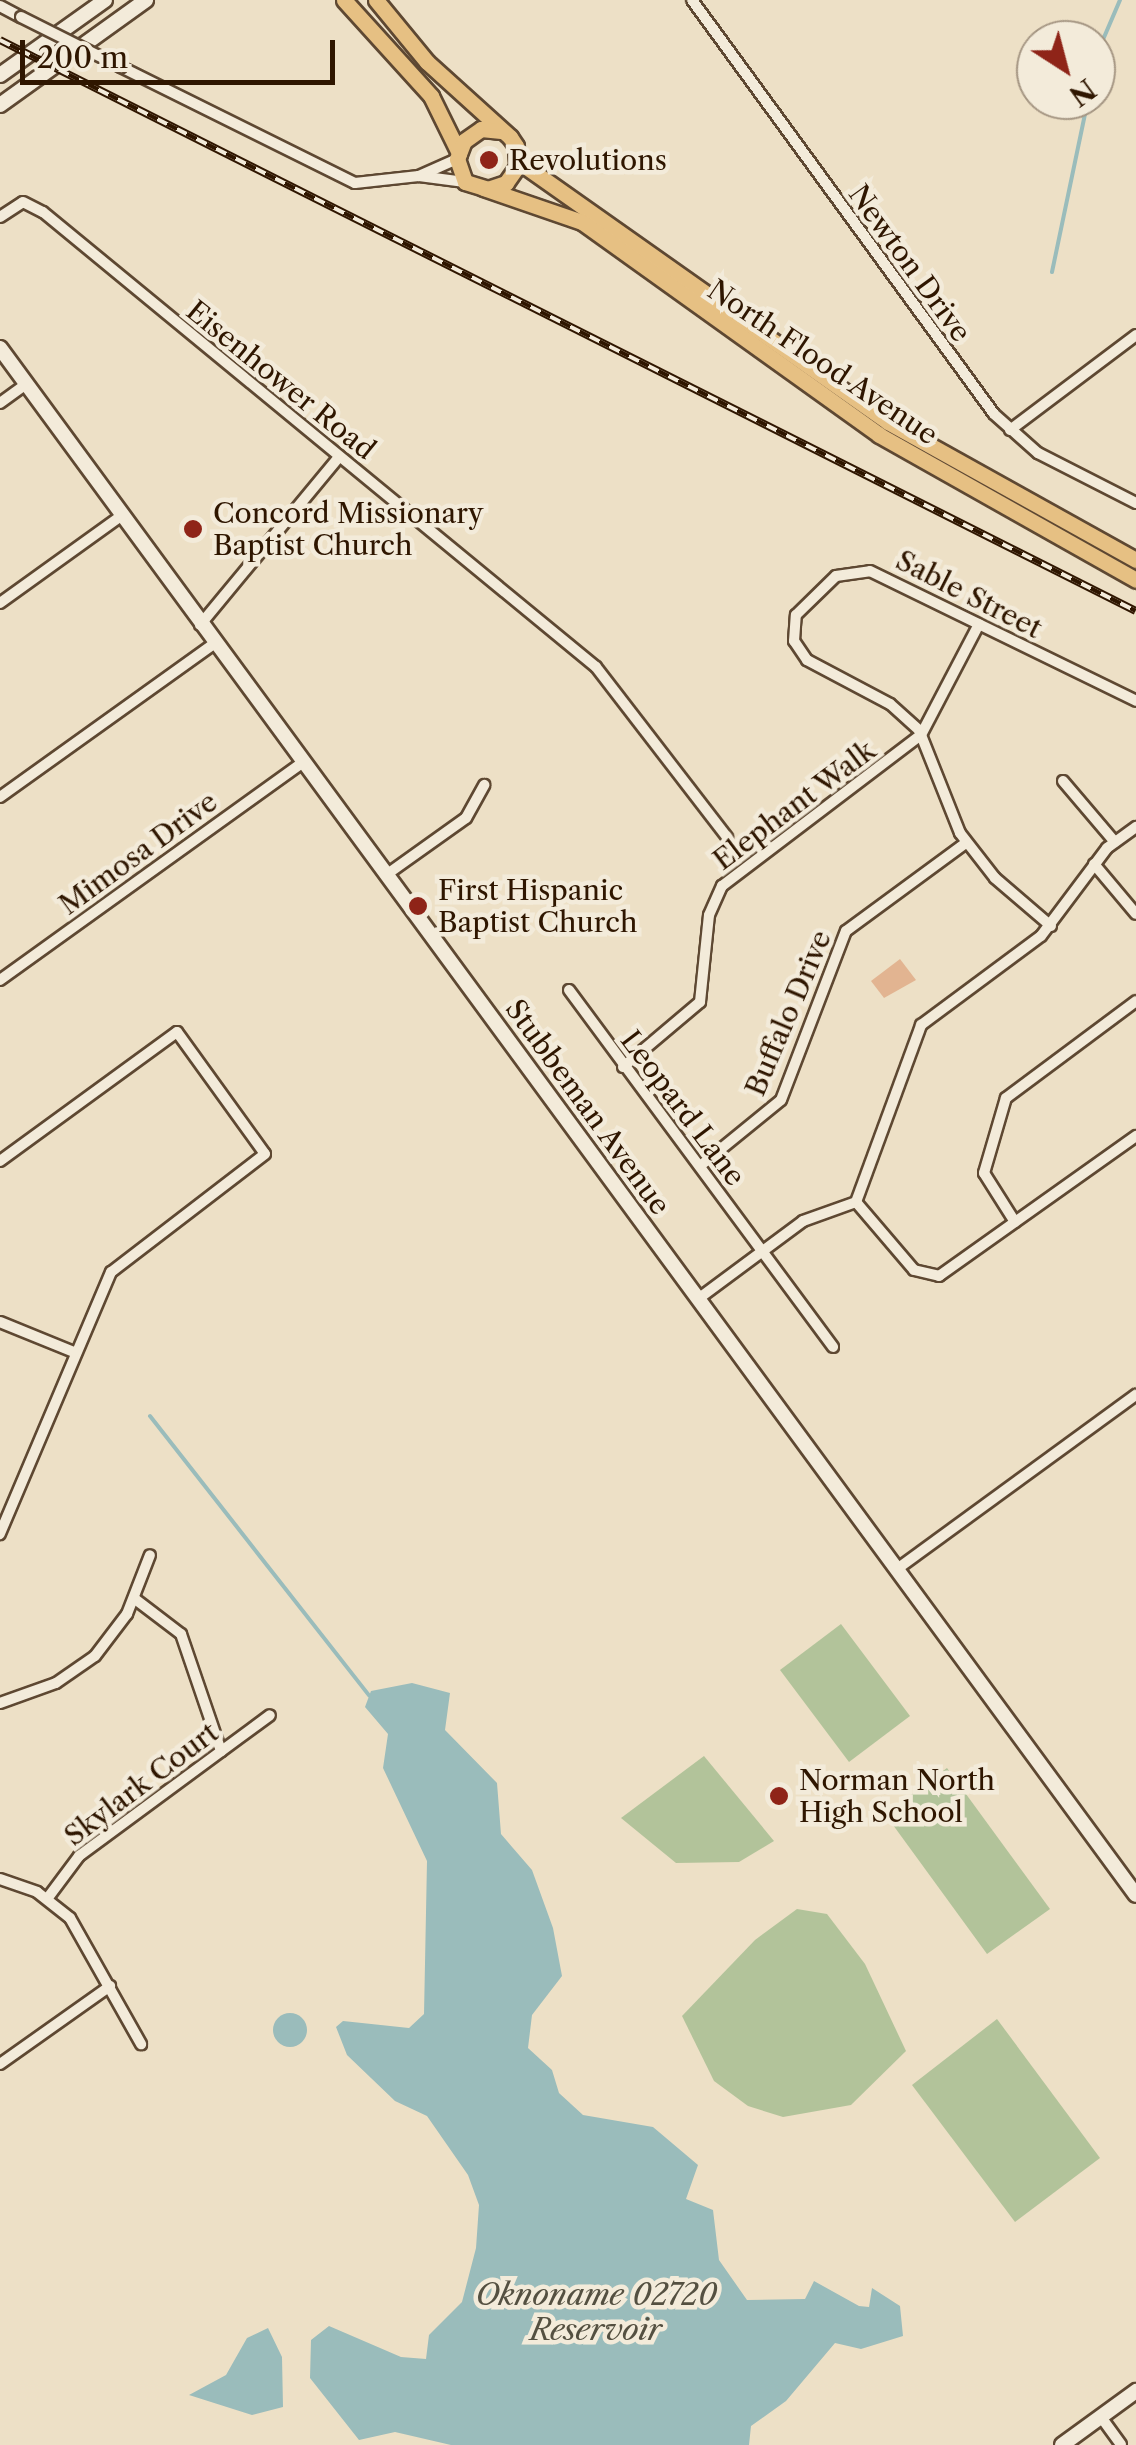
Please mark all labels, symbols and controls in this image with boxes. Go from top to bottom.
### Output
scale bar [25,20,340,82]
north arrow [1016,20,1116,120]
text: 200 m [37,39,128,76]
text: N [1063,72,1102,114]
place label: Revolutions [509,143,667,177]
marker: Revolutions [478,149,500,171]
street label: Newton Drive [842,178,978,348]
street label: North Flood Avenue [701,272,945,452]
street label: Eisenhower Road [180,293,382,467]
place label: Concord Missionary Baptist Church [213,496,484,562]
marker: Concord Missionary Baptist Church [182,518,204,540]
street label: Sable Street [890,543,1048,645]
street label: Elephant Walk [706,733,882,877]
street label: Mimosa Drive [52,784,224,922]
place label: First Hispanic Baptist Church [438,873,637,939]
marker: First Hispanic Baptist Church [407,895,429,917]
street label: Buffalo Drive [738,925,838,1101]
street label: Stubbeman Avenue [498,992,678,1222]
street label: Leopard Lane [614,1024,752,1192]
street label: Skylark Court [57,1715,225,1853]
place label: Norman North High School [799,1763,995,1829]
marker: Norman North High School [768,1785,790,1807]
water label: Oknoname 02720 Reservoir [475,2277,717,2348]

